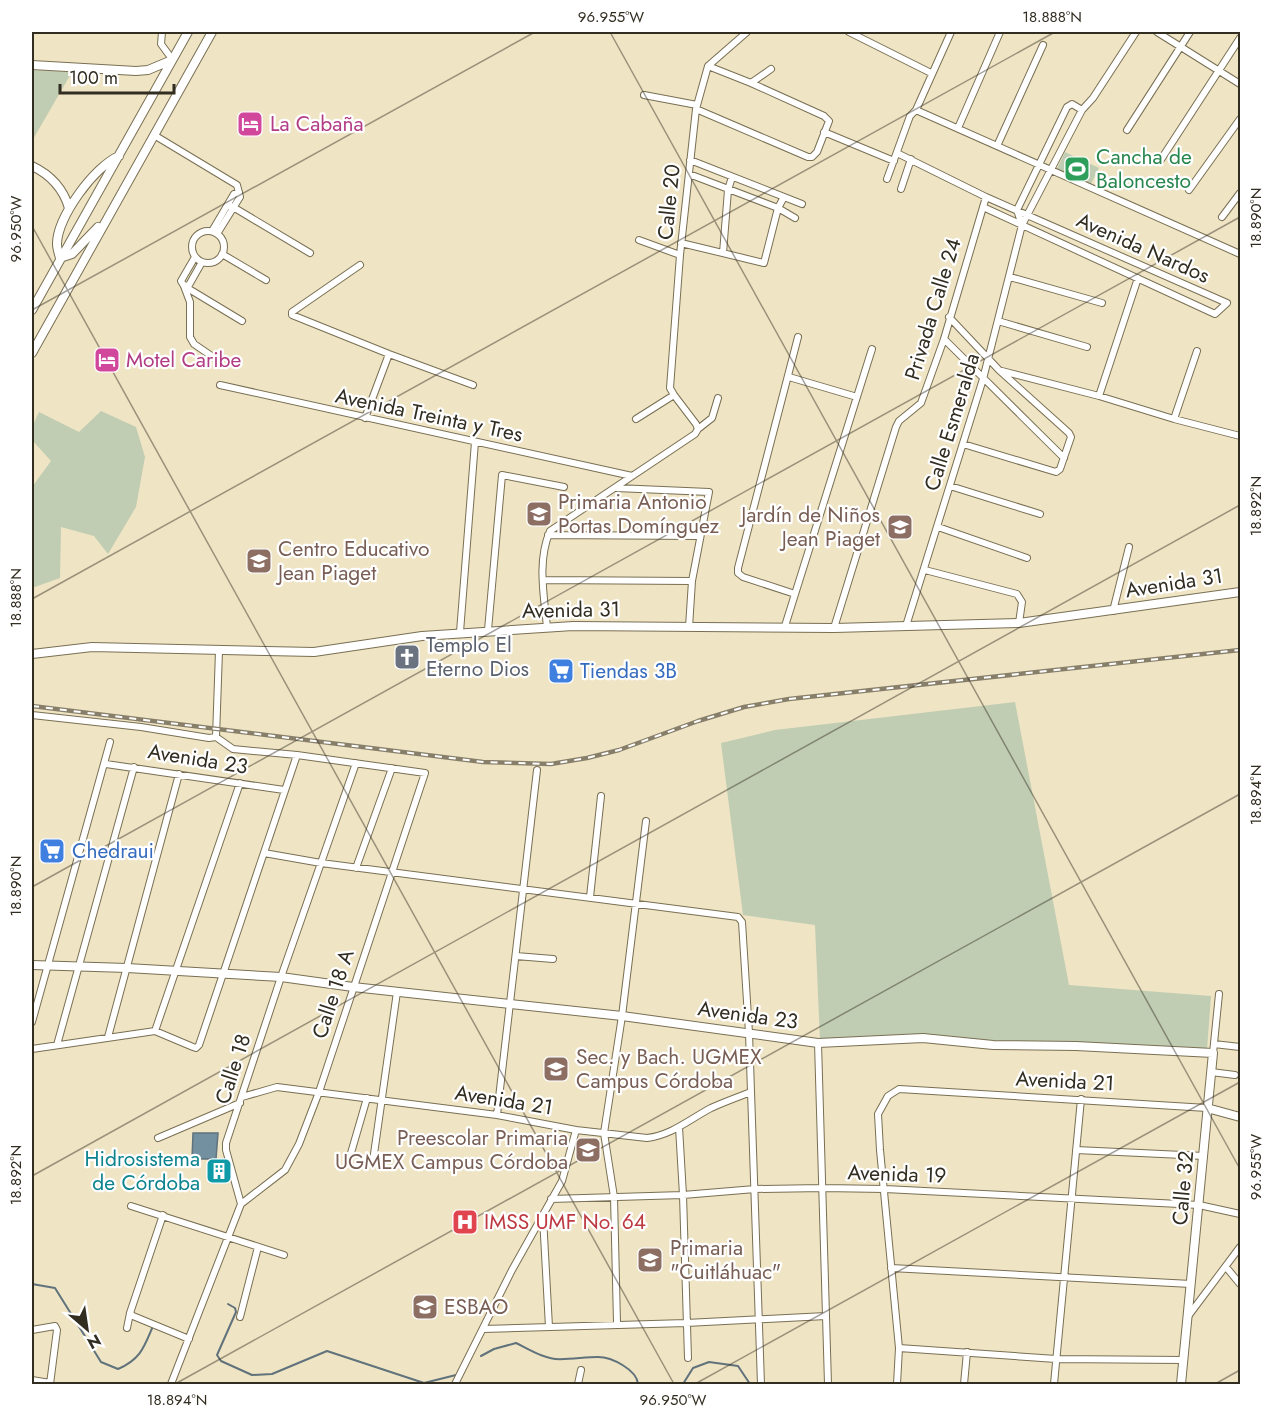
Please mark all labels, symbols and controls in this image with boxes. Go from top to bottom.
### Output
text: 96.955°W [578,6,644,28]
text: 18.888°N [1022,6,1082,28]
scale bar [60,57,174,95]
text: 100 m [69,65,118,91]
hotel icon: La Cabaña [235,109,265,139]
place label: La Cabaña [270,109,364,139]
place label: Cancha de Baloncesto [1096,142,1192,196]
sports icon: Cancha de Baloncesto [1062,154,1092,184]
street label: Calle 20 [650,163,688,241]
text: 18.890°N [1245,188,1267,248]
text: 96.950°W [5,195,27,262]
street label: Avenida Nardos [1072,205,1214,291]
street label: Privada Calle 24 [897,234,969,384]
hotel icon: Motel Caribe [92,345,122,375]
place label: Motel Caribe [126,345,242,375]
street label: Calle Esmeralda [917,349,987,495]
street label: Avenida Treinta y Tres [333,380,525,450]
text: 18.892°N [1245,476,1267,536]
place label: Primaria Antonio Portas Domínguez [558,487,720,541]
school or university icon: Primaria Antonio Portas Domínguez [524,499,554,529]
place label: Jardín de Niños Jean Piaget [738,500,880,554]
school or university icon: Jardín de Niños Jean Piaget [885,512,915,542]
place label: Centro Educativo Jean Piaget [275,534,430,588]
school or university icon: Centro Educativo Jean Piaget [244,546,274,576]
street label: Avenida 31 [1123,560,1225,606]
text: 18.888°N [5,568,27,628]
street label: Avenida 31 [522,594,620,626]
place label: Templo El Eterno Dios [426,630,529,684]
church icon: Templo El Eterno Dios [392,642,422,672]
supermarket icon: Tiendas 3B [546,656,576,686]
place label: Tiendas 3B [580,656,677,686]
street label: Avenida 23 [146,736,250,782]
text: 18.894°N [1245,765,1267,825]
supermarket icon: Chedraui [37,836,67,866]
place label: Chedraui [72,836,154,866]
text: 18.890°N [5,856,27,916]
street label: Calle 18 A [304,945,362,1043]
street label: Avenida 23 [696,993,800,1037]
street label: Calle 18 [208,1030,258,1108]
place label: Sec. y Bach. UGMEX Campus Córdoba [576,1042,762,1096]
school or university icon: Sec. y Bach. UGMEX Campus Córdoba [541,1054,571,1084]
street label: Avenida 21 [1015,1063,1115,1099]
street label: Avenida 21 [453,1077,555,1123]
place label: Preescolar Primaria UGMEX Campus Córdoba [335,1123,568,1177]
text: 96.955°W [1245,1134,1267,1200]
school or university icon: Preescolar Primaria UGMEX Campus Córdoba [573,1135,603,1165]
place label: Hidrosistema de Córdoba [84,1144,200,1198]
text: 18.892°N [5,1145,27,1205]
street label: Calle 32 [1165,1149,1201,1227]
building icon: Hidrosistema de Córdoba [204,1156,234,1186]
street label: Avenida 19 [847,1157,947,1191]
hospital icon: IMSS UMF No. 64 [450,1207,480,1237]
place label: IMSS UMF No. 64 [484,1207,646,1237]
place label: Primaria "Cuitláhuac" [670,1233,781,1287]
school or university icon: Primaria "Cuitláhuac" [635,1245,665,1275]
school or university icon: ESBAO [410,1292,440,1322]
place label: ESBAO [444,1292,508,1322]
north arrow [57,1299,117,1359]
text: N [83,1329,105,1355]
text: 18.894°N [147,1389,207,1411]
text: 96.950°W [640,1389,707,1411]

